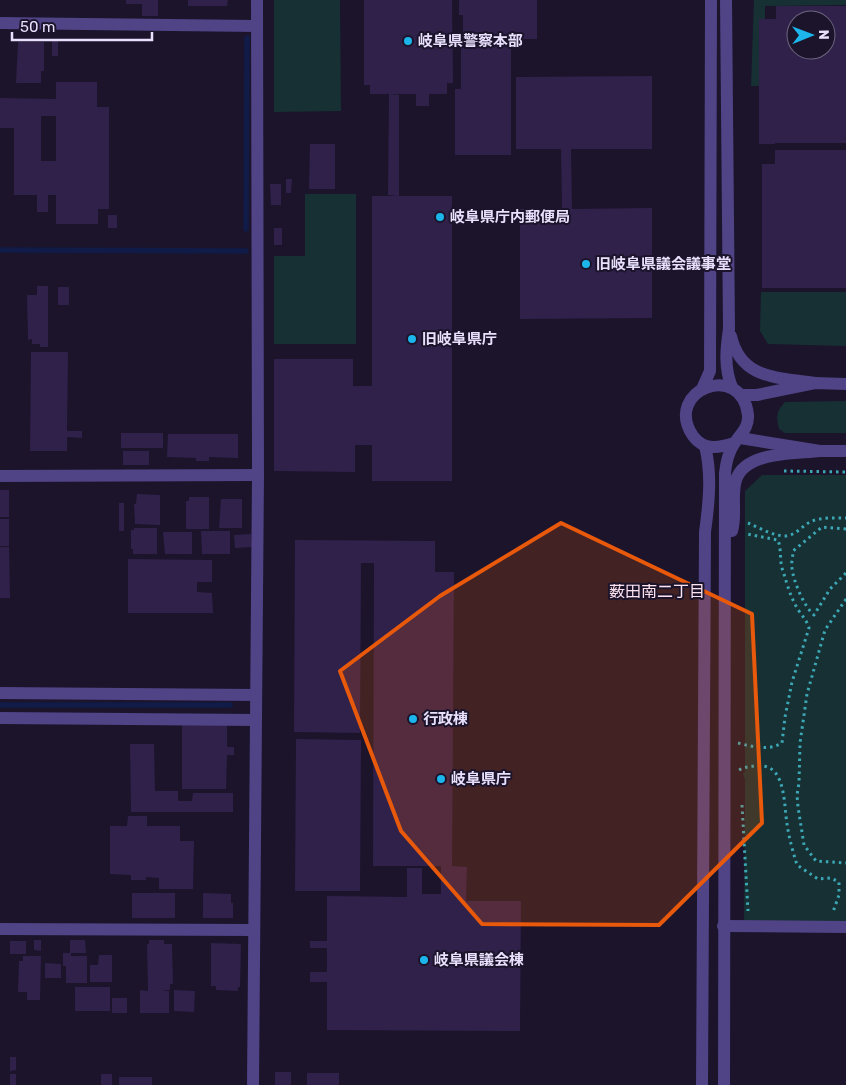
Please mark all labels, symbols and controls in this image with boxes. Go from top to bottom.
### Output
scale bar [12,10,152,42]
north arrow [786,10,836,60]
text: 50 m [20,18,55,36]
text: N [815,30,832,40]
place label: 岐阜県警察本部 [418,32,523,50]
marker: 岐阜県警察本部 [402,35,414,47]
place label: 岐阜県庁内郵便局 [450,208,570,226]
marker: 岐阜県庁内郵便局 [434,211,446,223]
place label: 旧岐阜県議会議事堂 [596,255,731,273]
marker: 旧岐阜県議会議事堂 [580,258,592,270]
place label: 旧岐阜県庁 [422,330,497,348]
marker: 旧岐阜県庁 [406,333,418,345]
district label: 薮田南二丁目 [609,582,705,601]
place label: 行政棟 [423,710,468,728]
marker: 行政棟 [407,713,419,725]
place label: 岐阜県庁 [451,770,511,788]
marker: 岐阜県庁 [435,773,447,785]
place label: 岐阜県議会棟 [434,951,524,969]
marker: 岐阜県議会棟 [418,954,430,966]

